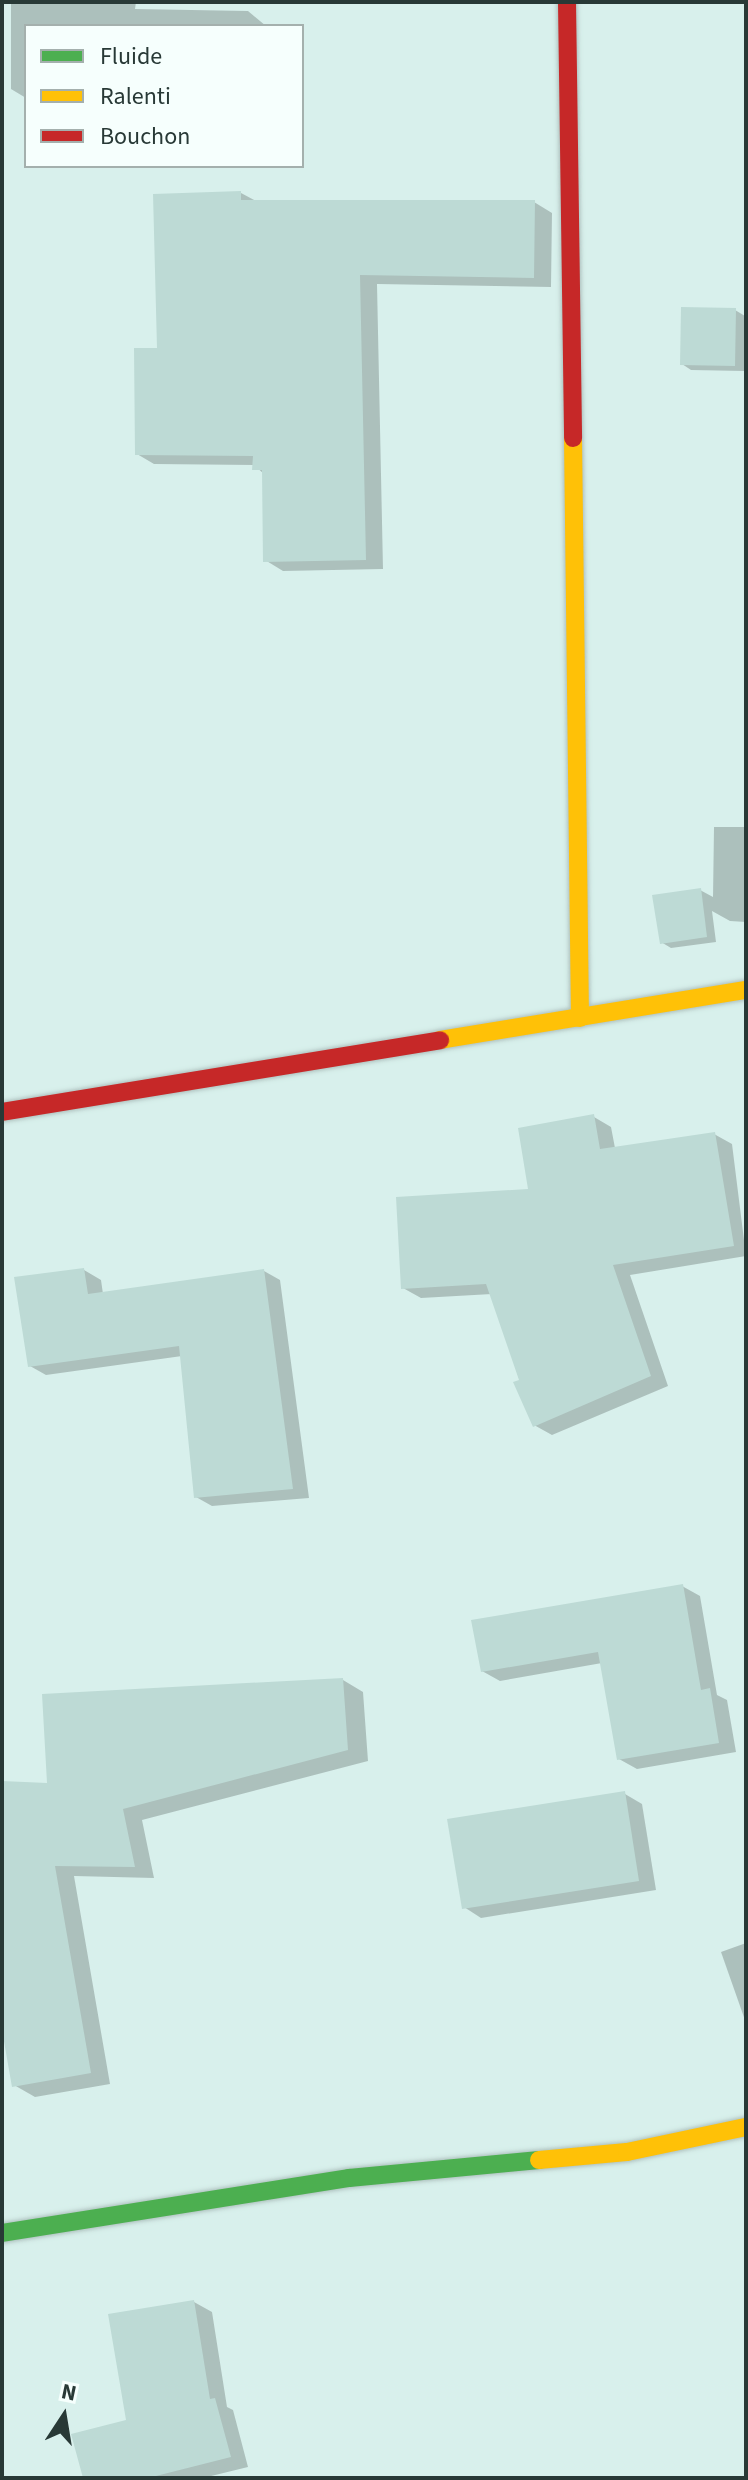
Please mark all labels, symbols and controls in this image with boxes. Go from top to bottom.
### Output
legend [24,24,304,168]
text: Fluide [100,39,162,74]
text: Ralenti [100,79,171,114]
text: Bouchon [100,119,190,154]
text: N [58,2375,79,2410]
north arrow [24,2376,104,2456]

